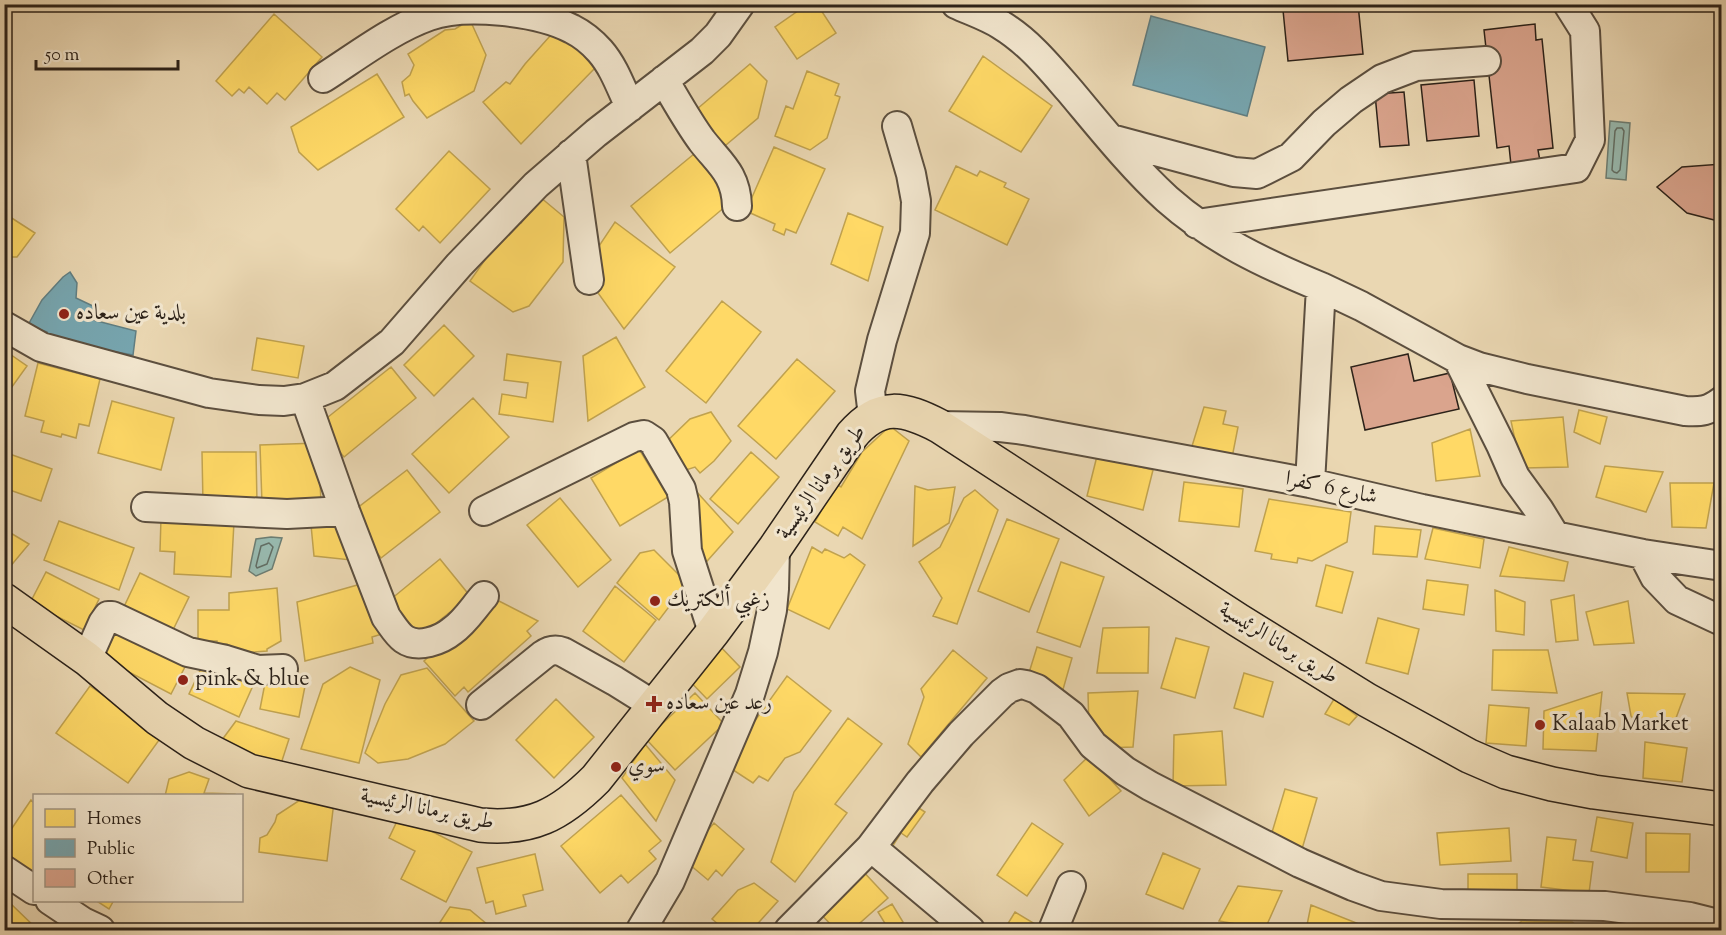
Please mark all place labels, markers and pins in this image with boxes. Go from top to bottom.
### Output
place label: بلدية عين سعاده [76,298,186,330]
marker: بلدية عين سعاده [57,307,71,321]
place label: زغبي ألكتريك [667,583,770,619]
marker: زغبي ألكتريك [648,594,662,608]
place label: pink & blue [195,664,309,696]
marker: pink & blue [176,673,190,687]
place label: رعد عين سعاده [666,688,772,720]
marker: رعد عين سعاده [647,697,661,711]
place label: Kalaab Market [1552,709,1689,741]
marker: Kalaab Market [1533,718,1547,732]
place label: سوي [628,751,665,783]
marker: سوي [609,760,623,774]

